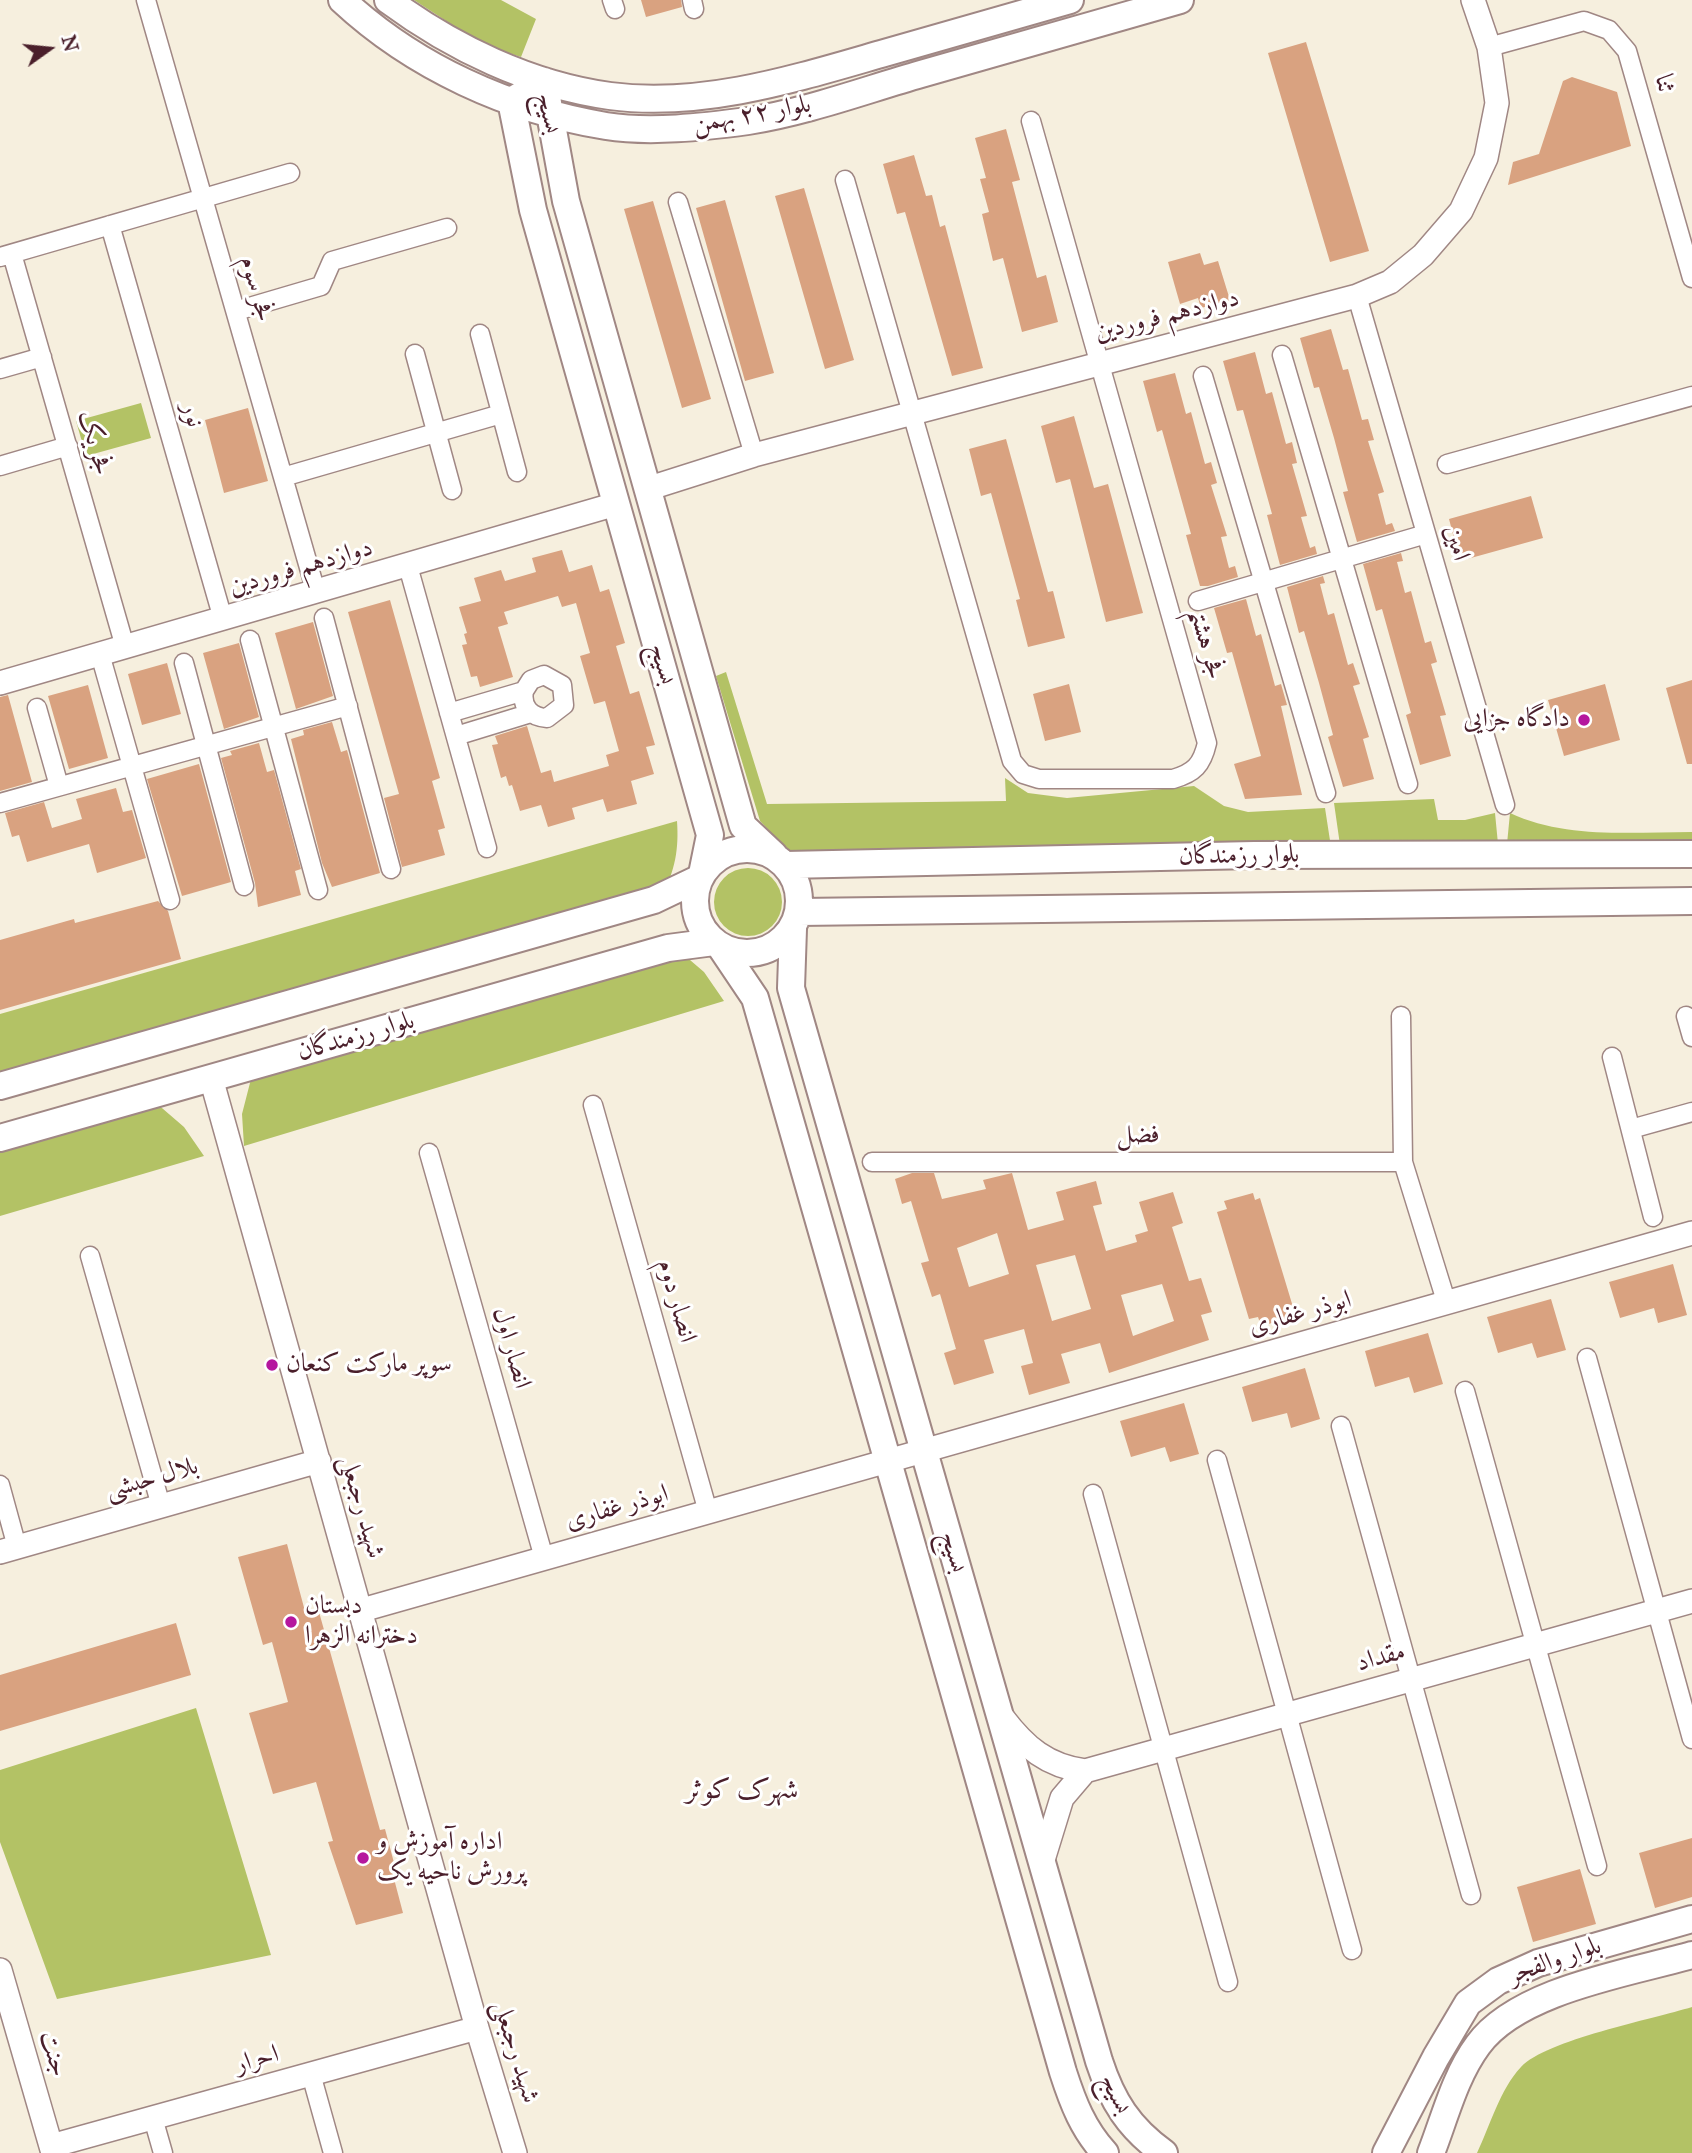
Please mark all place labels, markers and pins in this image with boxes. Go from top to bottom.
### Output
place label: دادگاه جزایی [1463,704,1570,736]
marker: دادگاه جزایی [1576,712,1592,728]
place label: سوپر مارکت کنعان [286,1349,452,1381]
marker: سوپر مارکت کنعان [264,1357,280,1373]
place label: دبستان دخترانه الزهرا [305,1591,418,1652]
marker: دبستان دخترانه الزهرا [283,1614,299,1630]
place label: اداره آموزش و پرورش ناحیه یک [377,1827,526,1888]
marker: اداره آموزش و پرورش ناحیه یک [355,1850,371,1866]

